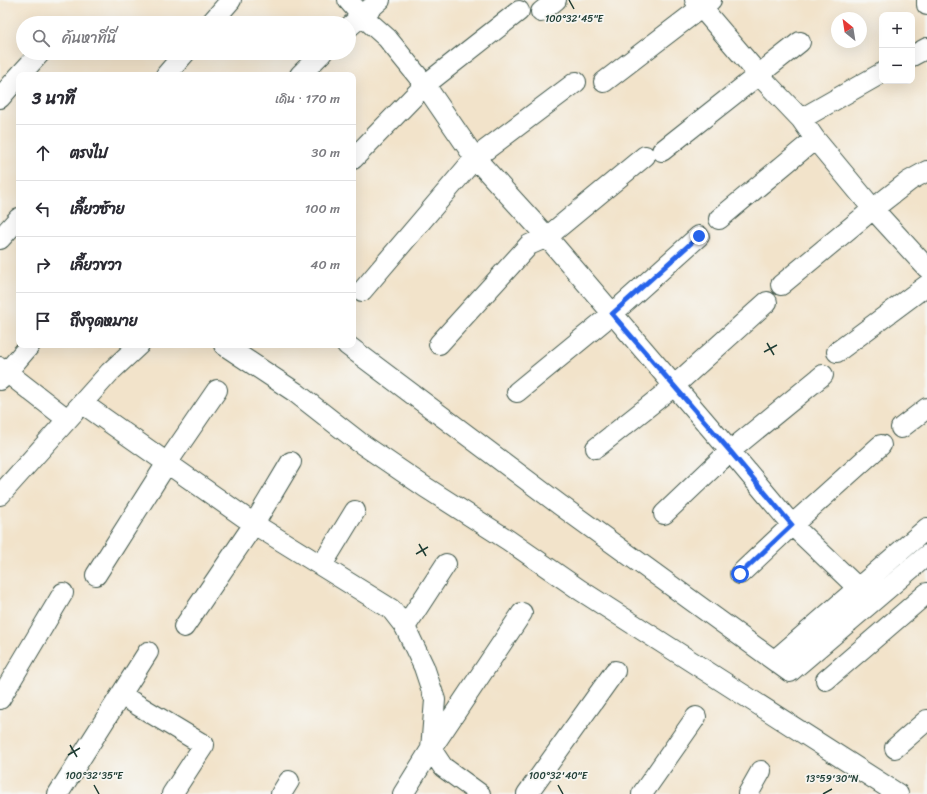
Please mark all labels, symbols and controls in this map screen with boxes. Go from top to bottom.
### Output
text: 100°32'45"E [545,10,605,28]
north arrow [831,12,867,48]
map controls [879,12,915,84]
button: + [879,12,915,48]
search box [16,16,356,60]
text: ค้นหาที่นี่ [62,25,116,51]
icon: search [30,27,52,49]
button: − [879,48,915,84]
text: 3 นาที [32,83,75,113]
text: เดิน · 170 m [275,87,340,110]
text: ตรงไป [70,140,108,166]
text: 30 m [311,141,340,164]
icon: ahead [32,142,54,164]
text: เลี้ยวซ้าย [70,196,125,222]
text: 100 m [305,197,340,220]
icon: left [32,198,54,220]
route end [690,227,708,245]
text: เลี้ยวขวา [70,252,122,278]
text: 40 m [310,253,340,276]
icon: right [32,254,54,276]
text: ถึงจุดหมาย [70,308,138,334]
icon: arrive [32,310,54,332]
route start [731,565,749,583]
text: 100°32'35"E [65,767,124,785]
text: 100°32'40"E [529,767,589,785]
text: 13°59'30"N [806,770,859,788]

